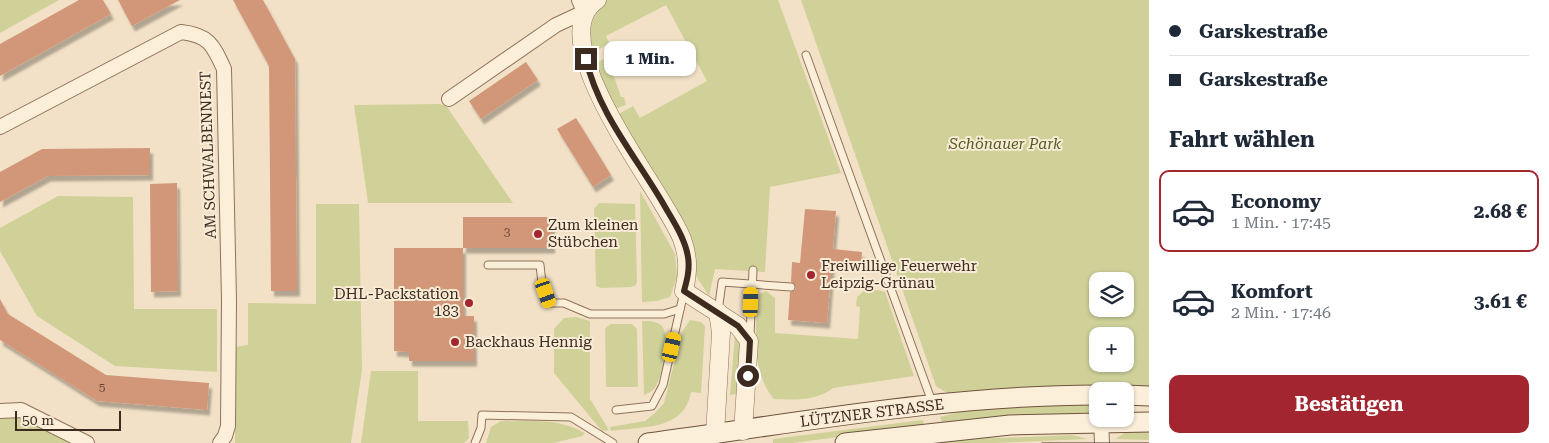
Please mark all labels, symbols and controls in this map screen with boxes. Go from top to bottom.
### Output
text: Garskestraße [1199,20,1328,43]
callout: 1 Min. [604,42,696,76]
route end [575,48,597,70]
text: 1 Min. [625,49,675,68]
text: Garskestraße [1199,68,1328,91]
street label: AM SCHWALBENNEST [196,71,220,239]
text: Fahrt wählen [1169,127,1315,152]
park label: Schönauer Park [948,135,1062,153]
icon: car [1171,189,1216,234]
text: Economy [1231,190,1321,213]
text: 2.68 € [1474,200,1527,223]
text: 1 Min. · 17:45 [1231,213,1331,232]
place label: Zum kleinen Stübchen [548,216,639,251]
house number: 3 [504,225,511,239]
marker: Zum kleinen Stübchen [532,228,544,240]
place label: Freiwillige Feuerwehr Leipzig-Grünau [821,257,977,292]
marker: Freiwillige Feuerwehr Leipzig-Grünau [805,269,817,281]
map controls [1089,272,1134,427]
button: layers [1089,272,1134,317]
car [534,276,557,310]
icon: car [1171,279,1216,324]
text: Komfort [1231,280,1313,303]
place label: DHL-Packstation 183 [334,285,459,320]
car [742,287,759,317]
text: 3.61 € [1474,290,1527,313]
marker: DHL-Packstation 183 [463,297,475,309]
text: 2 Min. · 17:46 [1231,303,1331,322]
button: + [1089,327,1134,372]
car [661,331,682,363]
place label: Backhaus Hennig [465,333,592,351]
marker: Backhaus Hennig [449,336,461,348]
route start [737,365,759,387]
button: Bestätigen [1169,375,1529,433]
house number: 5 [99,380,106,394]
button: − [1089,382,1134,427]
street label: LÜTZNER STRASSE [799,395,945,431]
scale bar [15,408,121,431]
text: 50 m [22,412,54,428]

